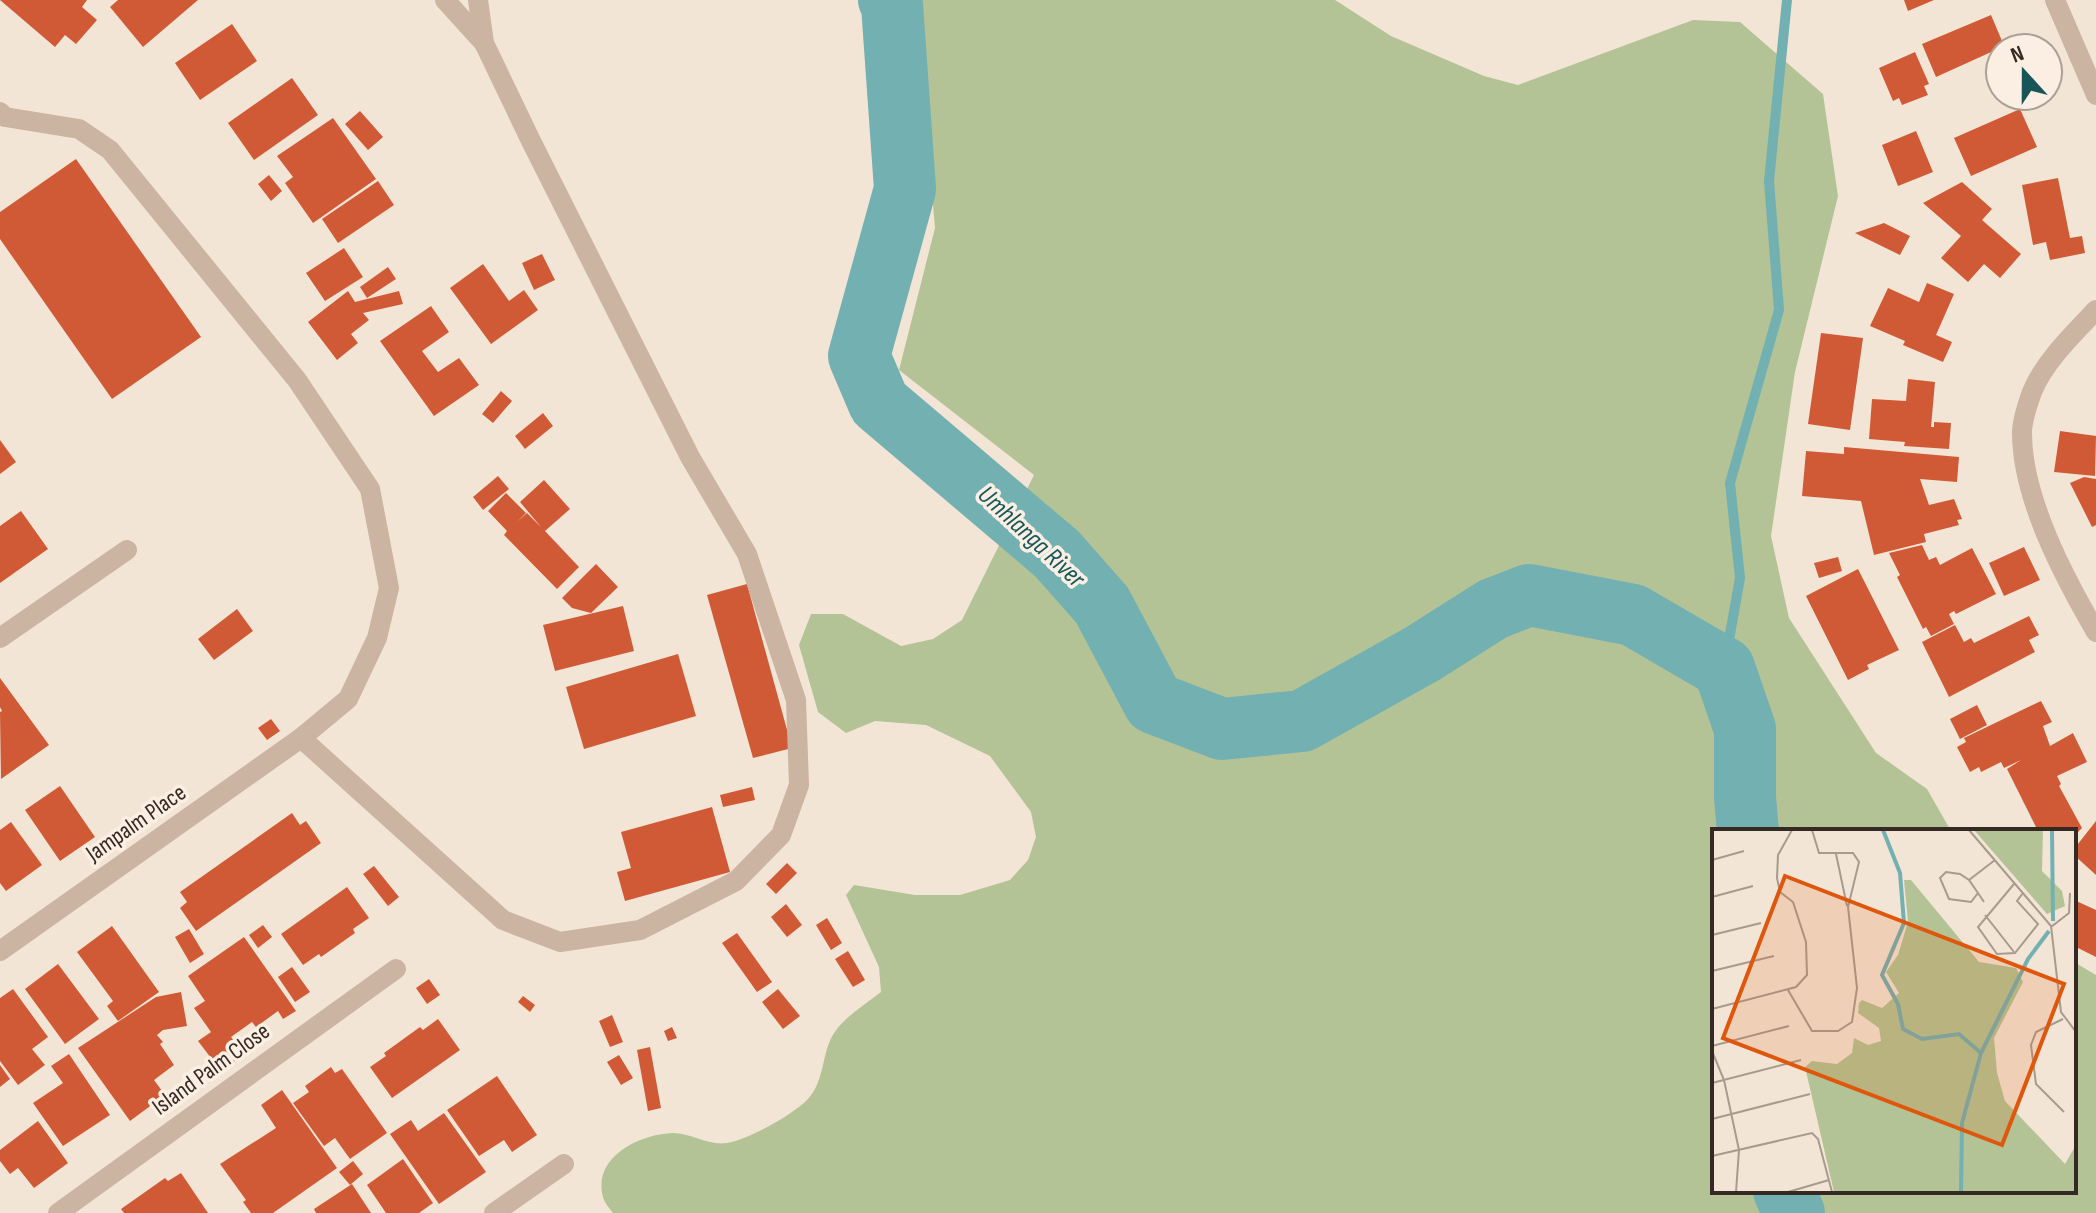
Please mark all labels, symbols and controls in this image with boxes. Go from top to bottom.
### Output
north arrow [1984,32,2064,112]
text: N [2007,40,2028,69]
water label: Umhlanga River [971,480,1092,595]
street label: Jampalm Place [80,778,192,869]
inset map [1712,829,2076,1193]
street label: Island Palm Close [147,1017,275,1121]

